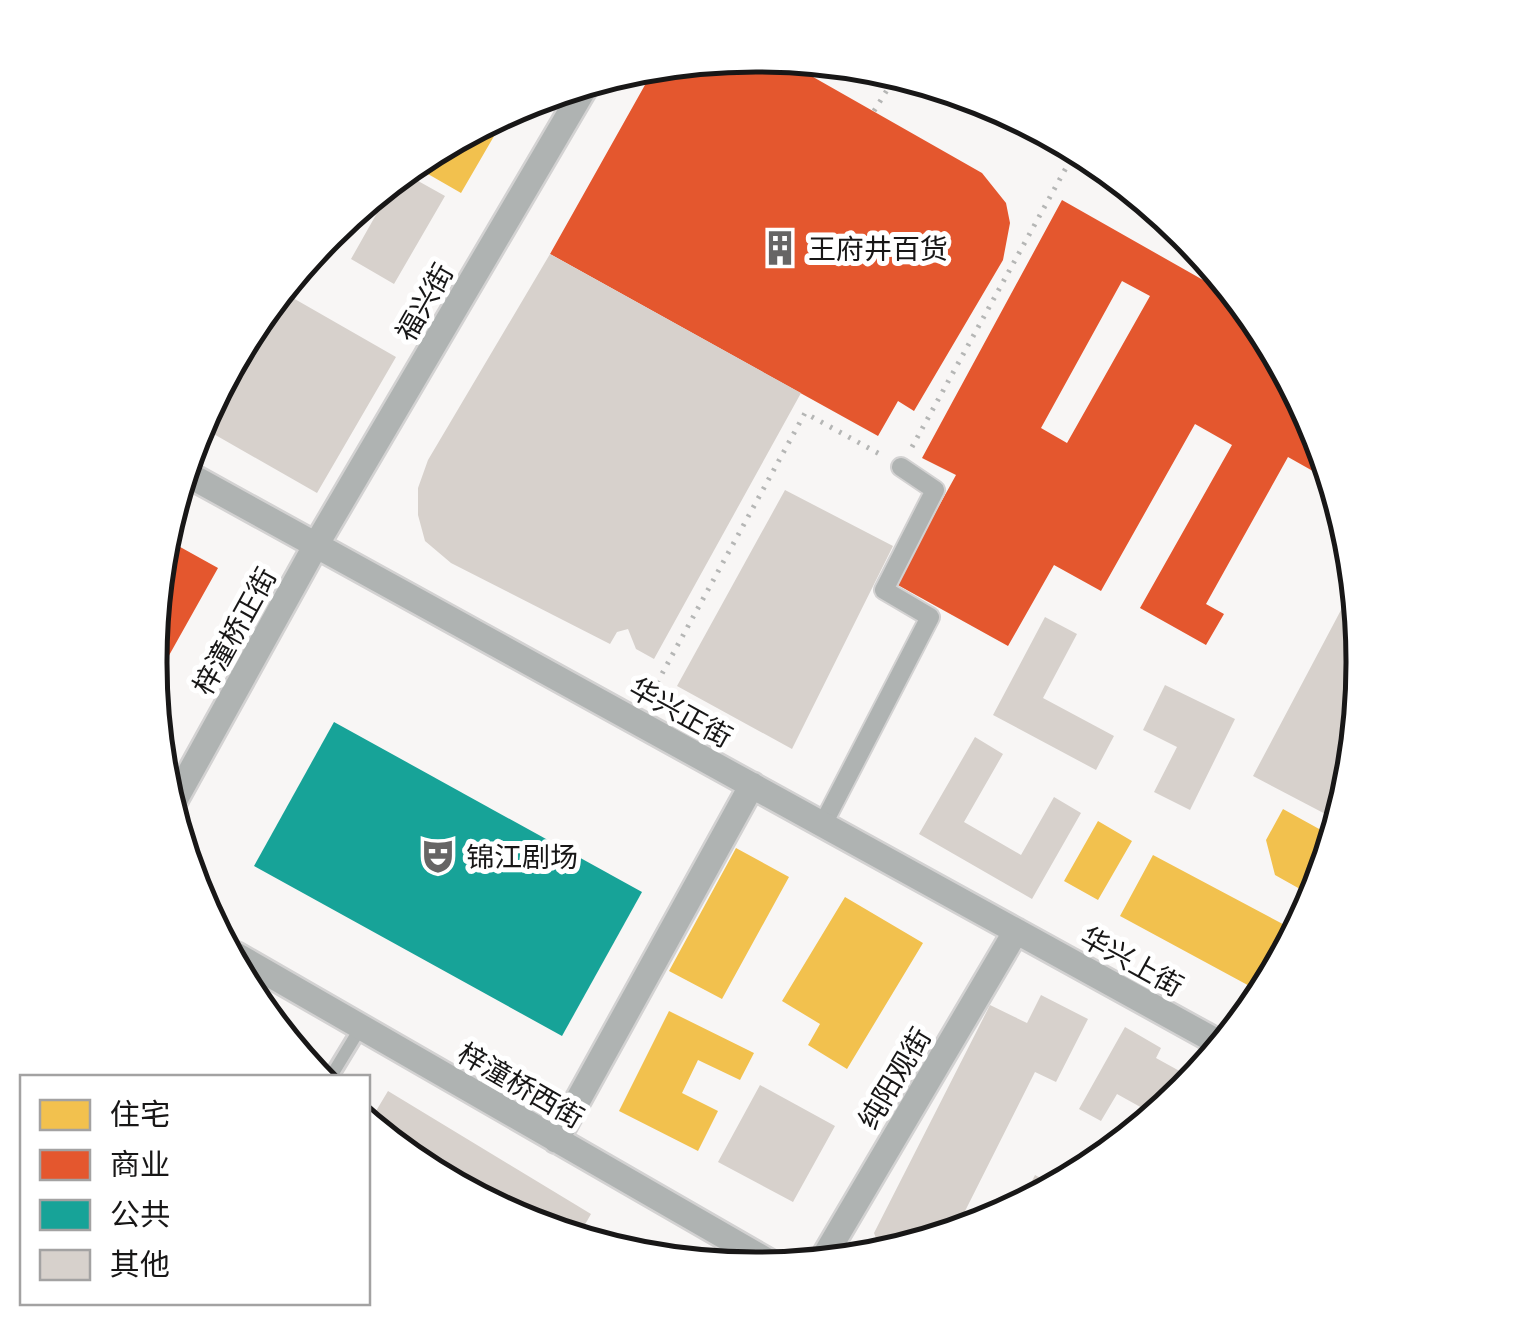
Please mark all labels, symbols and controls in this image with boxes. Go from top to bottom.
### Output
place label: 王府井百货 [808,227,948,270]
building icon: 王府井百货 [761,229,799,267]
street label: 福兴街 [384,255,464,349]
street label: 梓潼桥正街 [181,559,287,703]
street label: 华兴正街 [622,666,740,758]
place label: 锦江剧场 [466,835,578,878]
theatre icon: 锦江剧场 [419,837,457,875]
street label: 华兴上街 [1073,915,1191,1007]
street label: 纯阳观街 [847,1019,941,1137]
street label: 梓潼桥西街 [450,1031,592,1139]
legend [20,1075,370,1305]
text: 住宅 [110,1091,170,1137]
text: 商业 [110,1141,170,1187]
text: 公共 [110,1191,170,1237]
text: 其他 [110,1241,170,1287]

